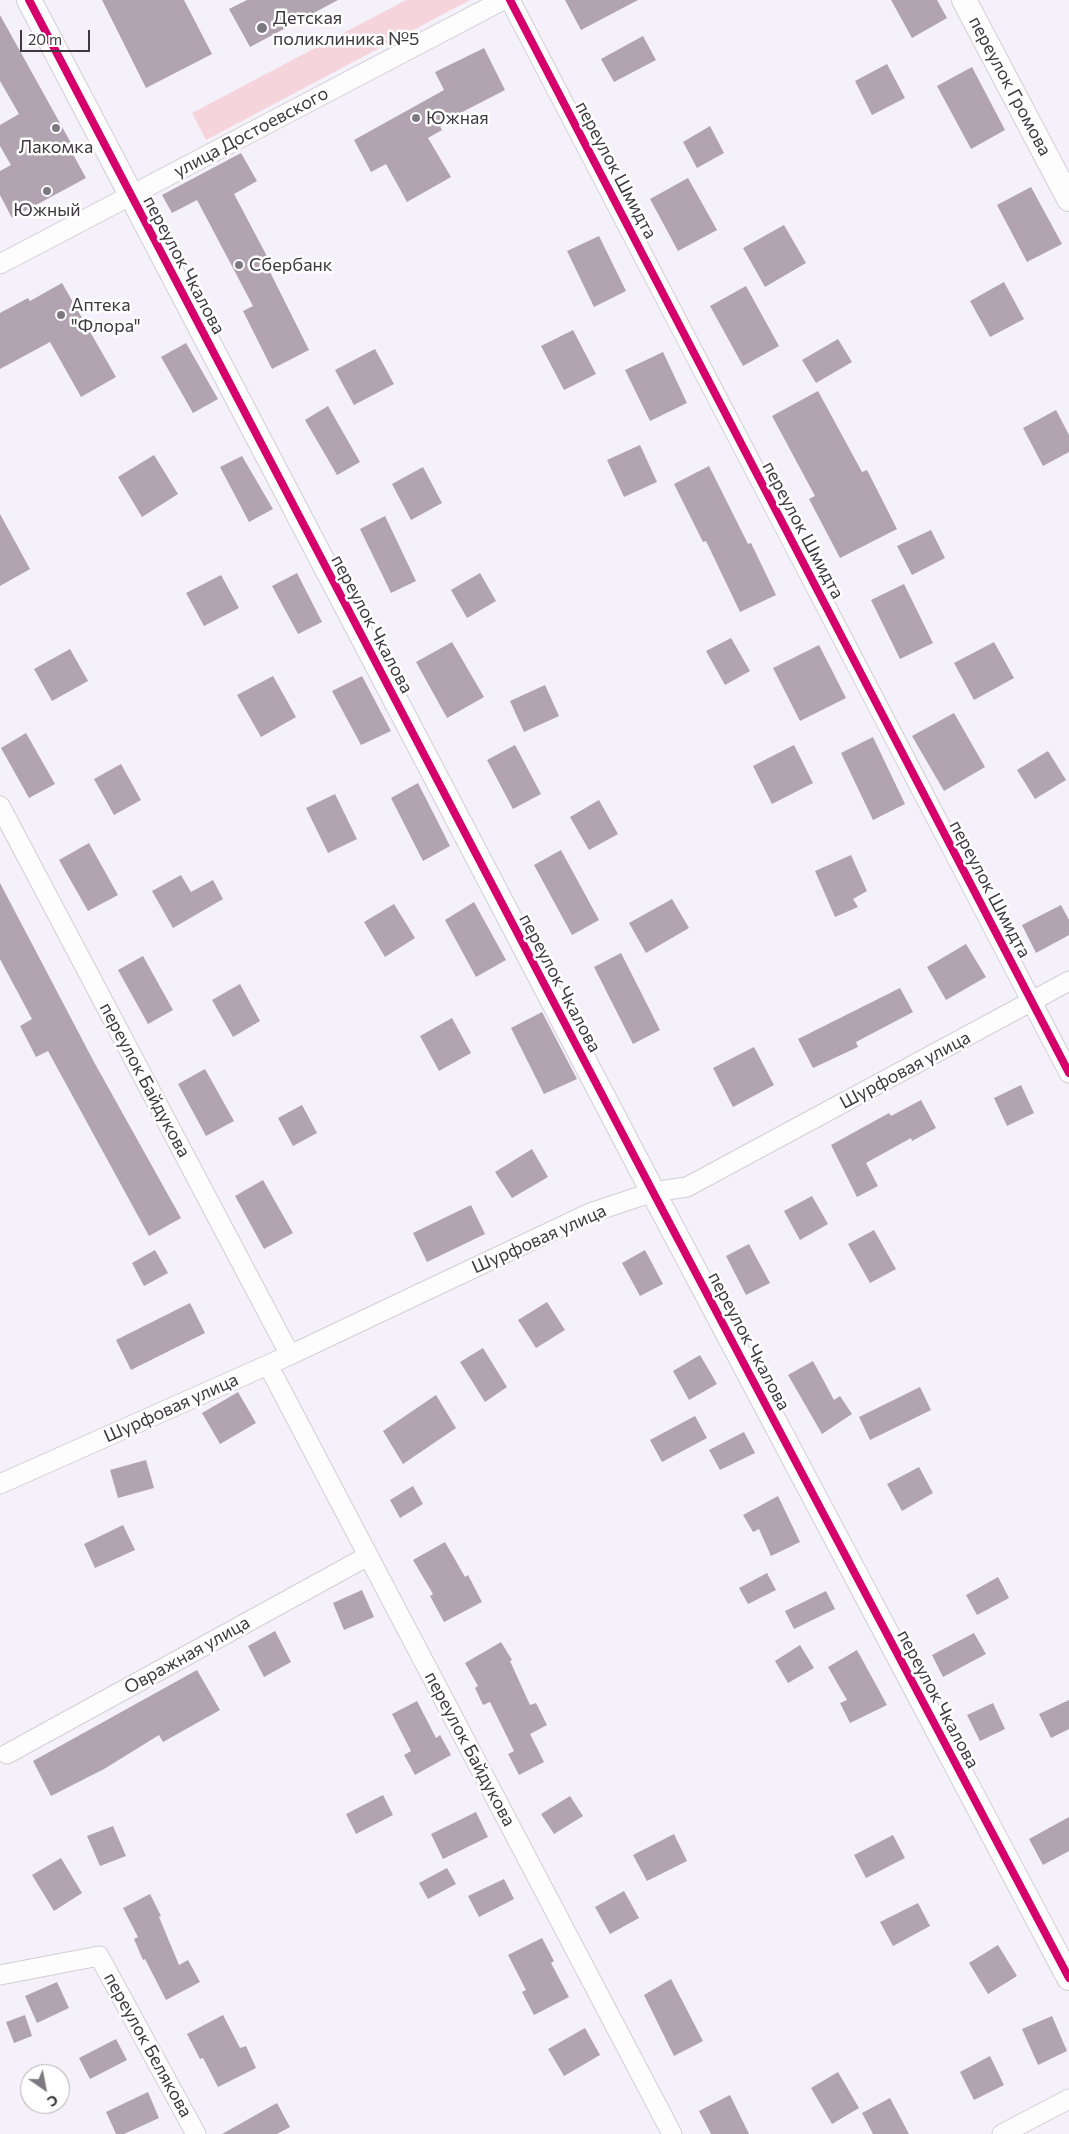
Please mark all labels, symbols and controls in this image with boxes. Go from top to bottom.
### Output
place label: Детская поликлиника №5 [273,7,419,50]
street label: переулок Громова [964,13,1056,159]
scale bar [22,20,92,52]
marker: Детская поликлиника №5 [255,21,269,35]
text: 20 m [28,30,62,48]
street label: улица Достоевского [170,82,332,182]
street label: переулок Шмидта [571,98,661,242]
place label: Южная [426,107,489,129]
marker: Южная [410,112,422,124]
marker: Лакомка [50,122,62,134]
place label: Лакомка [19,136,93,158]
marker: Южный [41,185,53,197]
street label: переулок Чкалова [138,192,230,338]
place label: Южный [13,199,81,221]
place label: Сбербанк [249,254,332,276]
marker: Сбербанк [233,259,245,271]
place label: Аптека "Флора" [71,294,141,336]
marker: Аптека "Флора" [55,309,67,321]
street label: переулок Шмидта [758,458,848,602]
street label: переулок Чкалова [326,551,418,697]
street label: переулок Шмидта [945,817,1035,961]
street label: переулок Чкалова [514,910,606,1056]
street label: переулок Байдукова [95,999,195,1161]
street label: Шурфовая улица [836,1027,974,1113]
street label: Шурфовая улица [469,1200,609,1278]
street label: переулок Чкалова [703,1268,795,1414]
street label: Шурфовая улица [101,1369,241,1447]
street label: Овражная улица [120,1612,254,1698]
street label: переулок Чкалова [892,1626,984,1772]
street label: переулок Байдукова [420,1668,520,1830]
street label: переулок Белякова [99,1969,197,2121]
north arrow [20,2064,70,2114]
text: С [44,2091,62,2111]

